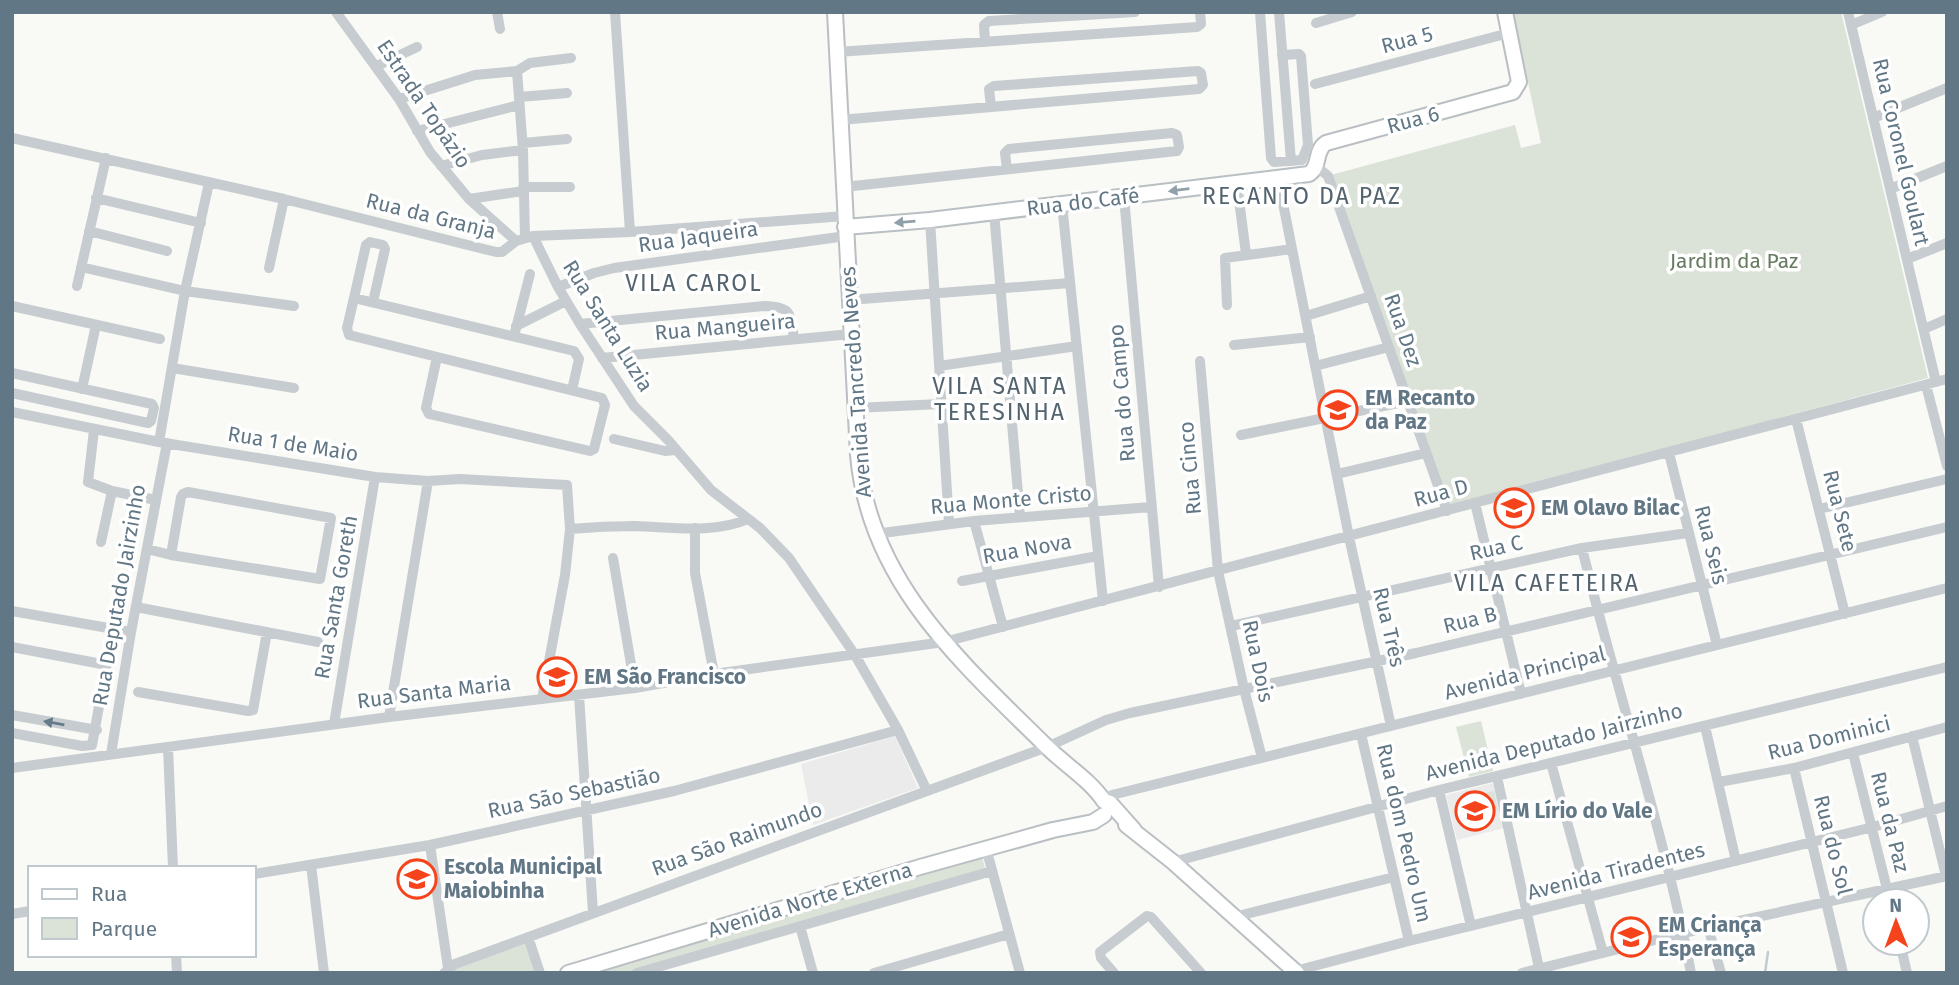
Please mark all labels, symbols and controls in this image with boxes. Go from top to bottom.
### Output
street label: Rua 5 [1378,21,1436,59]
street label: Estrada Topázio [371,35,477,173]
street label: Rua Coronel Goulart [1867,56,1935,249]
street label: Rua 6 [1384,101,1442,139]
street label: Rua do Café [1025,182,1141,222]
district label: RECANTO DA PAZ [1202,182,1402,210]
one-way arrow [1168,185,1190,196]
street label: Rua da Granja [363,187,499,245]
street label: Rua Jaqueira [636,216,760,258]
one-way arrow [893,217,915,228]
park label: Jardim da Paz [1670,248,1798,274]
street label: Rua Santa Luzia [557,255,659,397]
street label: Avenida Tancredo Neves [835,265,877,498]
district label: VILA CAROL [625,269,763,297]
street label: Rua Dez [1378,290,1428,370]
street label: Rua Mangueira [654,308,796,346]
street label: Rua do Campo [1103,323,1141,463]
district label: VILA SANTA TERESINHA [932,372,1068,426]
place label: EM Recanto da Paz [1365,385,1475,435]
school or university icon: EM Recanto da Paz [1317,389,1359,431]
street label: Rua Cinco [1173,420,1207,516]
street label: Rua 1 de Maio [226,421,360,467]
street label: Rua Sete [1817,467,1863,555]
street label: Rua D [1411,473,1471,513]
street label: Rua Monte Cristo [929,480,1093,520]
street label: Rua Deputado Jairzinho [87,482,151,708]
school or university icon: EM Olavo Bilac [1493,487,1535,529]
place label: EM Olavo Bilac [1541,495,1680,521]
street label: Rua Seis [1689,503,1733,587]
street label: Rua Santa Goreth [309,513,363,681]
street label: Rua Nova [980,528,1074,570]
street label: Rua C [1467,529,1525,567]
district label: VILA CAFETEIRA [1454,569,1640,597]
street label: Rua Três [1367,585,1411,670]
street label: Rua B [1440,601,1500,639]
street label: Rua Dois [1237,617,1279,705]
street label: Avenida Principal [1442,640,1608,706]
school or university icon: EM São Francisco [536,656,578,698]
place label: EM São Francisco [584,664,746,690]
street label: Rua Santa Maria [356,670,512,714]
street label: Avenida Deputado Jairzinho [1423,697,1685,787]
street label: Rua Dominici [1765,710,1893,766]
one-way arrow [43,717,65,728]
street label: Rua dom Pedro Um [1371,741,1437,925]
street label: Rua São Sebastião [485,762,663,824]
street label: Rua da Paz [1865,769,1915,875]
school or university icon: EM Lírio do Vale [1454,790,1496,832]
street label: Rua do Sol [1808,792,1858,898]
street label: Rua São Raimundo [648,796,826,882]
place label: EM Lírio do Vale [1502,798,1653,824]
street label: Avenida Tiradentes [1525,836,1708,906]
place label: Escola Municipal Maiobinha [444,854,603,904]
street label: Avenida Norte Externa [705,857,915,943]
school or university icon: Escola Municipal Maiobinha [396,858,438,900]
legend [28,866,256,957]
text: Rua [91,881,127,907]
north arrow [1861,887,1931,957]
text: N [1889,894,1902,917]
place label: EM Criança Esperança [1658,912,1762,962]
text: Parque [91,916,157,942]
school or university icon: EM Criança Esperança [1610,916,1652,958]

